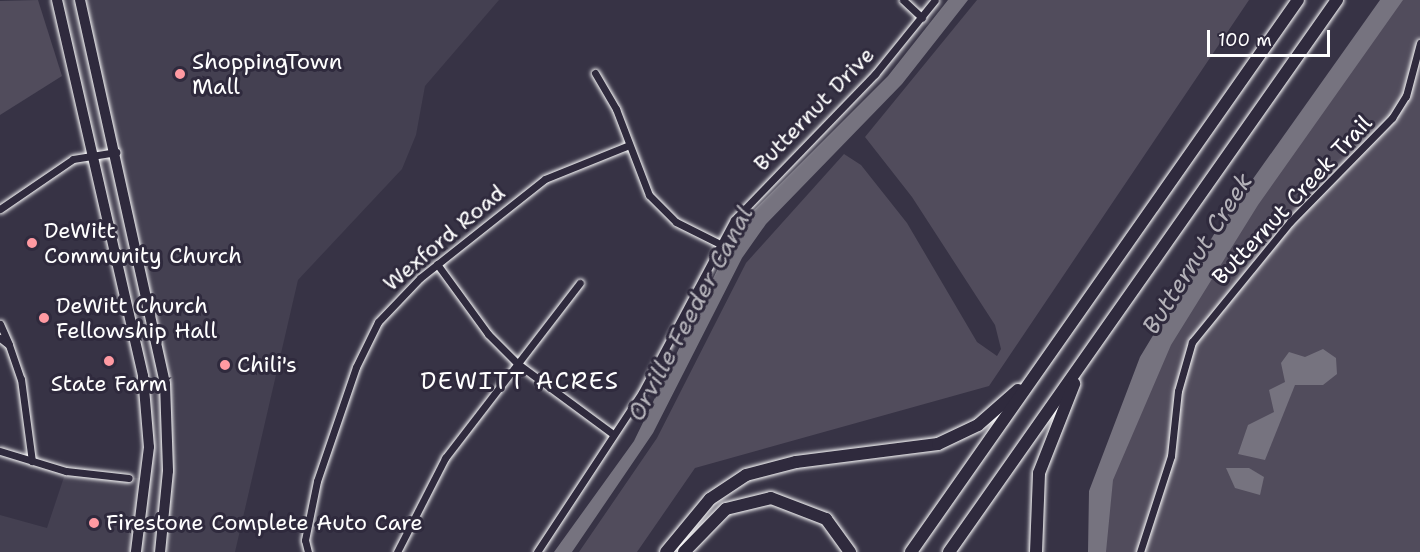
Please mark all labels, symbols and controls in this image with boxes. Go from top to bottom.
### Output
scale bar [1210,18,1333,56]
text: 100 m [1218,28,1272,52]
street label: Butternut Drive [748,41,880,177]
place label: ShoppingTown Mall [192,48,342,100]
marker: ShoppingTown Mall [173,67,187,81]
street label: Butternut Creek Trail [1207,110,1377,290]
water label: Butternut Creek [1137,168,1259,340]
street label: Wexford Road [378,179,510,297]
water label: Orville Feeder Canal [622,202,760,426]
place label: DeWitt Community Church [44,217,242,268]
marker: DeWitt Community Church [25,236,39,250]
place label: DeWitt Church Fellowship Hall [56,292,217,344]
marker: DeWitt Church Fellowship Hall [37,311,51,325]
place label: Chili's [237,352,297,378]
marker: State Farm [102,354,116,368]
marker: Chili's [218,358,232,372]
district label: DEWITT ACRES [420,368,620,396]
place label: State Farm [51,371,167,397]
place label: Firestone Complete Auto Care [106,510,423,536]
marker: Firestone Complete Auto Care [87,516,101,530]

